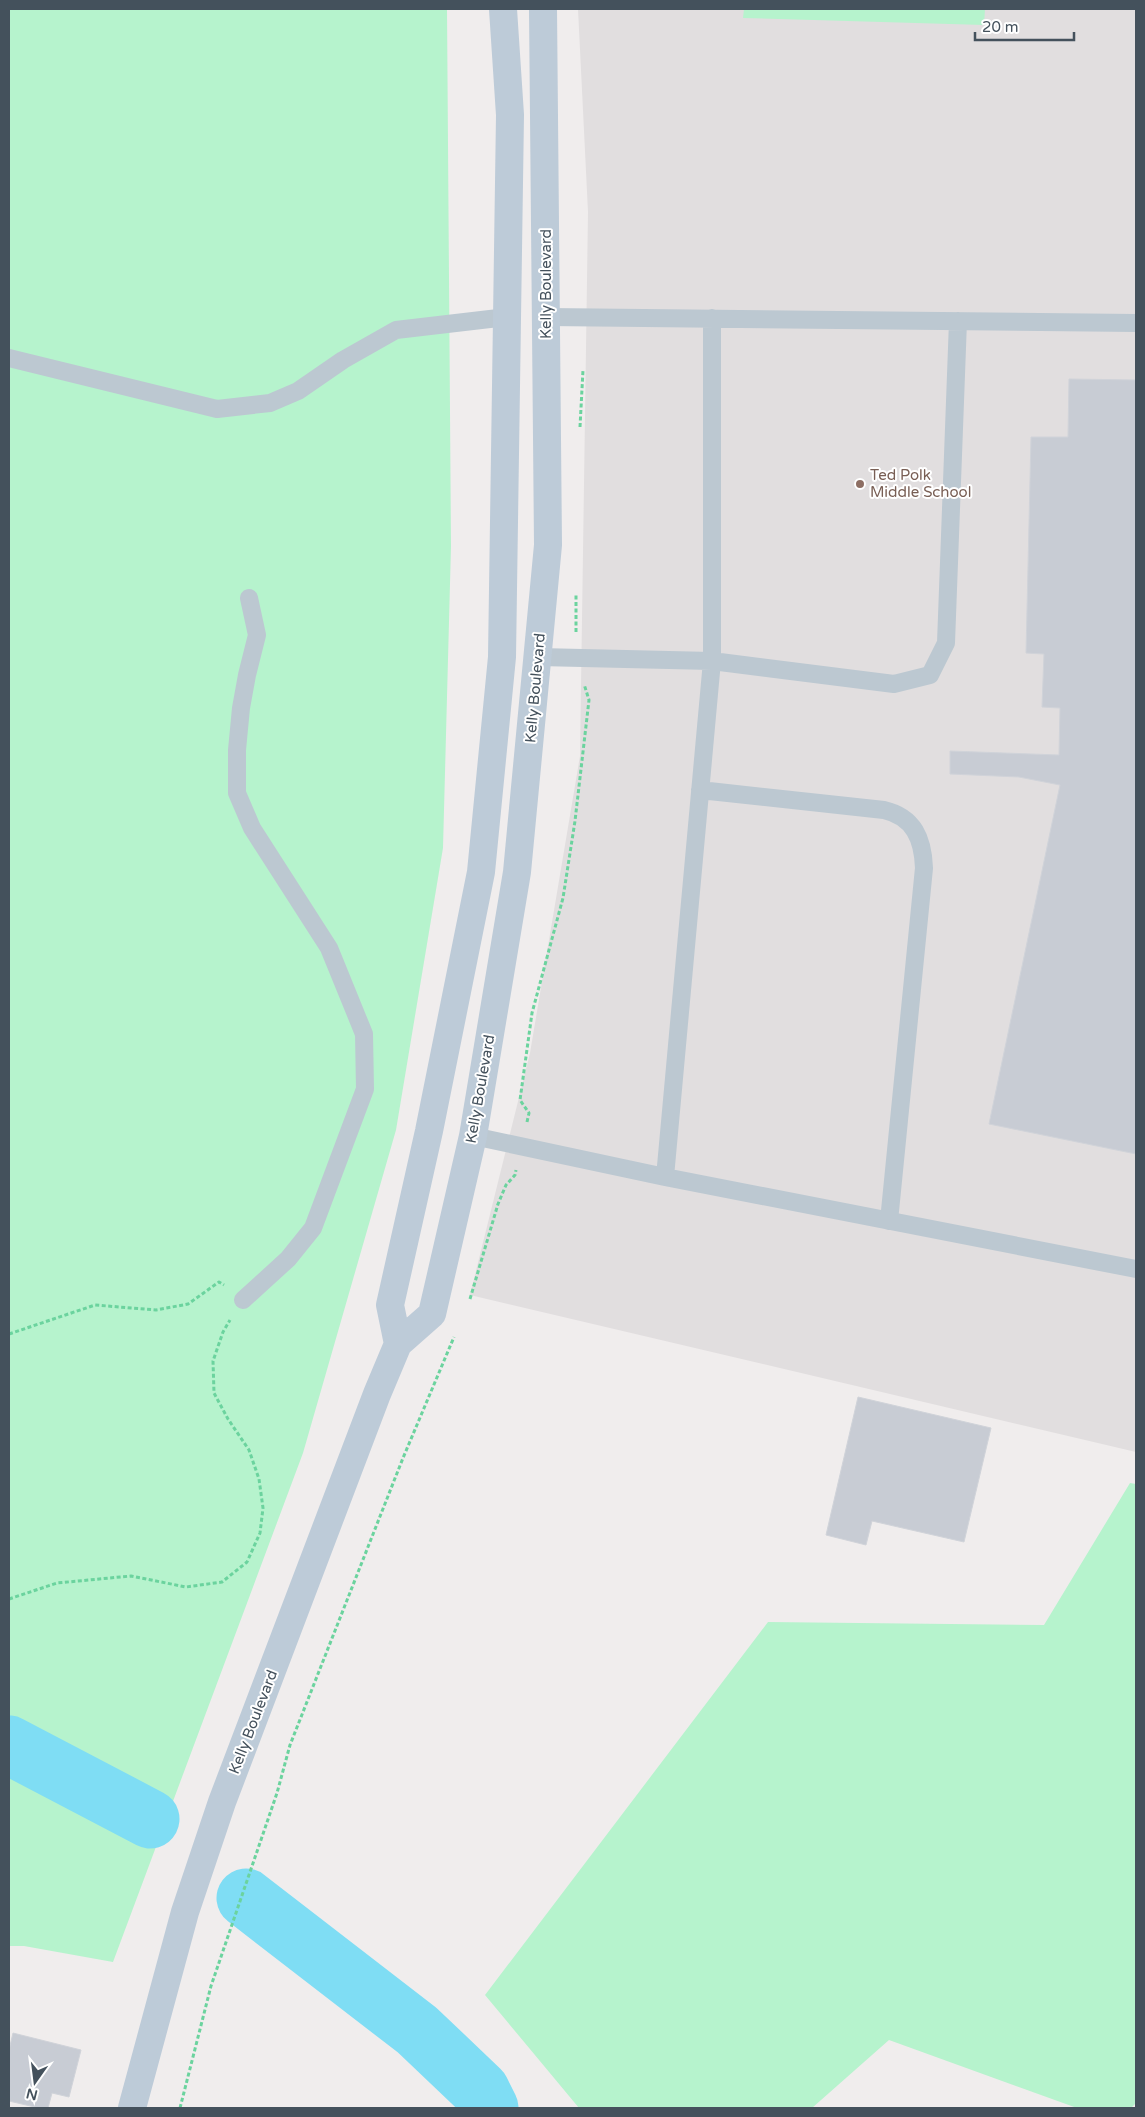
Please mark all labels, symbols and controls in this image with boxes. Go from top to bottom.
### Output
scale bar [975,10,1074,42]
text: 20 m [982,18,1019,36]
street label: Kelly Boulevard [537,229,555,339]
place label: Ted Polk Middle School [870,466,971,501]
marker: Ted Polk Middle School [854,478,866,490]
street label: Kelly Boulevard [521,632,549,744]
street label: Kelly Boulevard [462,1033,498,1145]
street label: Kelly Boulevard [225,1667,281,1777]
north arrow [10,2057,60,2107]
text: N [24,2085,39,2104]

